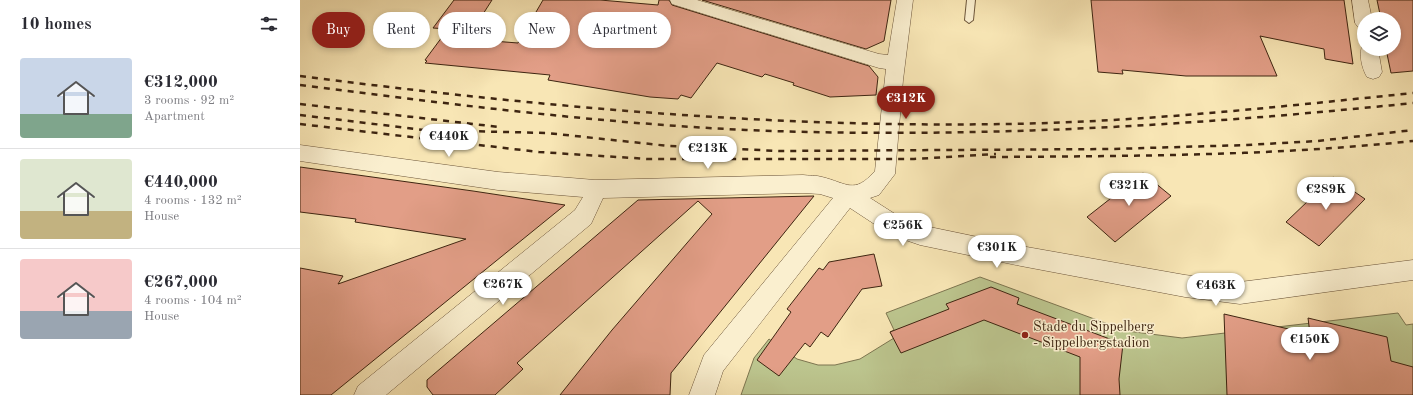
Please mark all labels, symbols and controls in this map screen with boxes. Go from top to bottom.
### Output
chip: Buy [312,12,365,48]
chip: Rent [373,12,430,48]
chip: Filters [438,12,506,48]
chip: New [514,12,570,48]
chip: Apartment [578,12,671,48]
map controls [1357,12,1401,56]
button: layers [1357,12,1401,56]
icon: filters [258,13,280,35]
text: 10 homes [20,16,92,33]
icon: home [52,74,100,122]
text: €312,000 [144,74,218,91]
pin: €312K [878,86,934,120]
text: €312K [886,92,926,105]
text: 3 rooms · 92 m² [144,94,234,107]
text: Apartment [144,110,205,123]
pin: €440K [421,124,477,158]
text: €440K [429,130,469,143]
pin: €213K [680,136,736,170]
text: €213K [688,142,728,155]
pin: €321K [1101,173,1157,207]
text: €440,000 [144,174,218,191]
icon: home [52,175,100,223]
pin: €289K [1298,177,1354,211]
text: €321K [1109,179,1149,192]
text: €289K [1306,183,1346,196]
text: 4 rooms · 132 m² [144,194,242,207]
text: House [144,210,179,223]
pin: €256K [875,213,931,247]
text: €256K [883,219,923,232]
pin: €301K [969,235,1025,269]
text: €301K [977,241,1017,254]
pin: €267K [475,272,531,306]
pin: €463K [1188,273,1244,307]
text: €267,000 [144,274,218,291]
icon: home [52,275,100,323]
text: €267K [483,278,523,291]
text: €463K [1196,279,1236,292]
text: 4 rooms · 104 m² [144,294,242,307]
text: House [144,310,179,323]
place label: Stade du Sippelberg - Sippelbergstadion [1033,320,1154,350]
pin: €150K [1282,327,1338,361]
marker: Stade du Sippelberg - Sippelbergstadion [1020,330,1030,340]
text: €150K [1290,333,1330,346]

